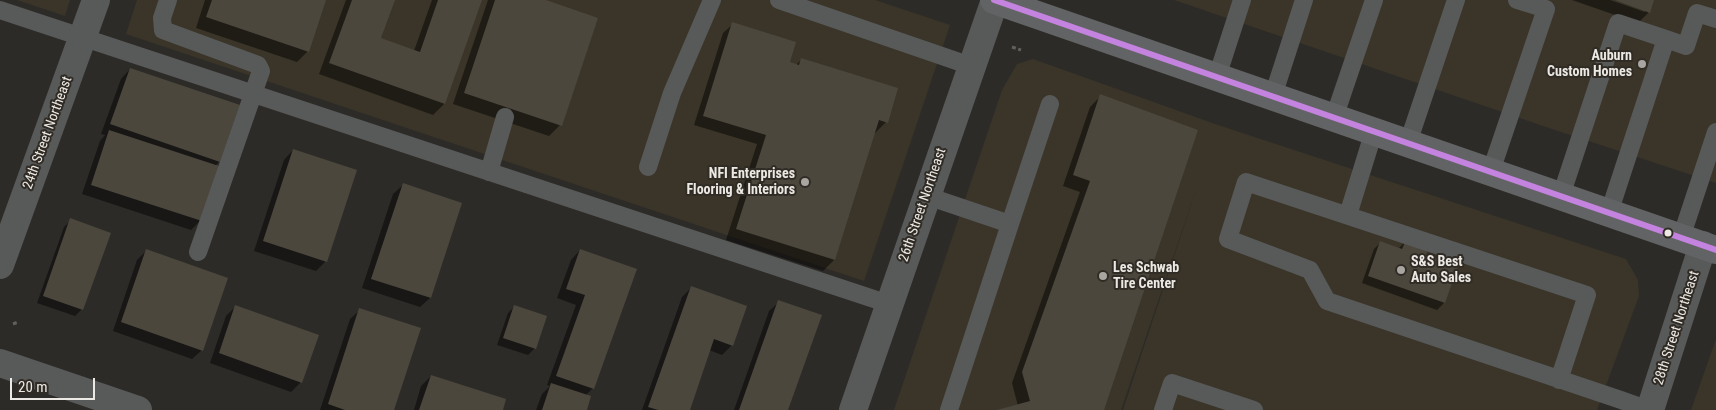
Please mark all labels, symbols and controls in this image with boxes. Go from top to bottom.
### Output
place label: Auburn Custom Homes [1547,48,1632,80]
marker: Auburn Custom Homes [1636,58,1648,70]
street label: 24th Street Northeast [20,74,76,192]
street label: 26th Street Northeast [896,146,950,264]
place label: NFI Enterprises Flooring & Interiors [686,166,795,198]
marker: NFI Enterprises Flooring & Interiors [799,176,811,188]
unlabelled marker [1663,228,1673,238]
place label: S&S Best Auto Sales [1411,254,1471,286]
place label: Les Schwab Tire Center [1113,260,1179,292]
marker: S&S Best Auto Sales [1395,264,1407,276]
street label: 28th Street Northeast [1651,269,1703,387]
marker: Les Schwab Tire Center [1097,270,1109,282]
scale bar [12,368,98,400]
text: 20 m [18,378,48,396]

